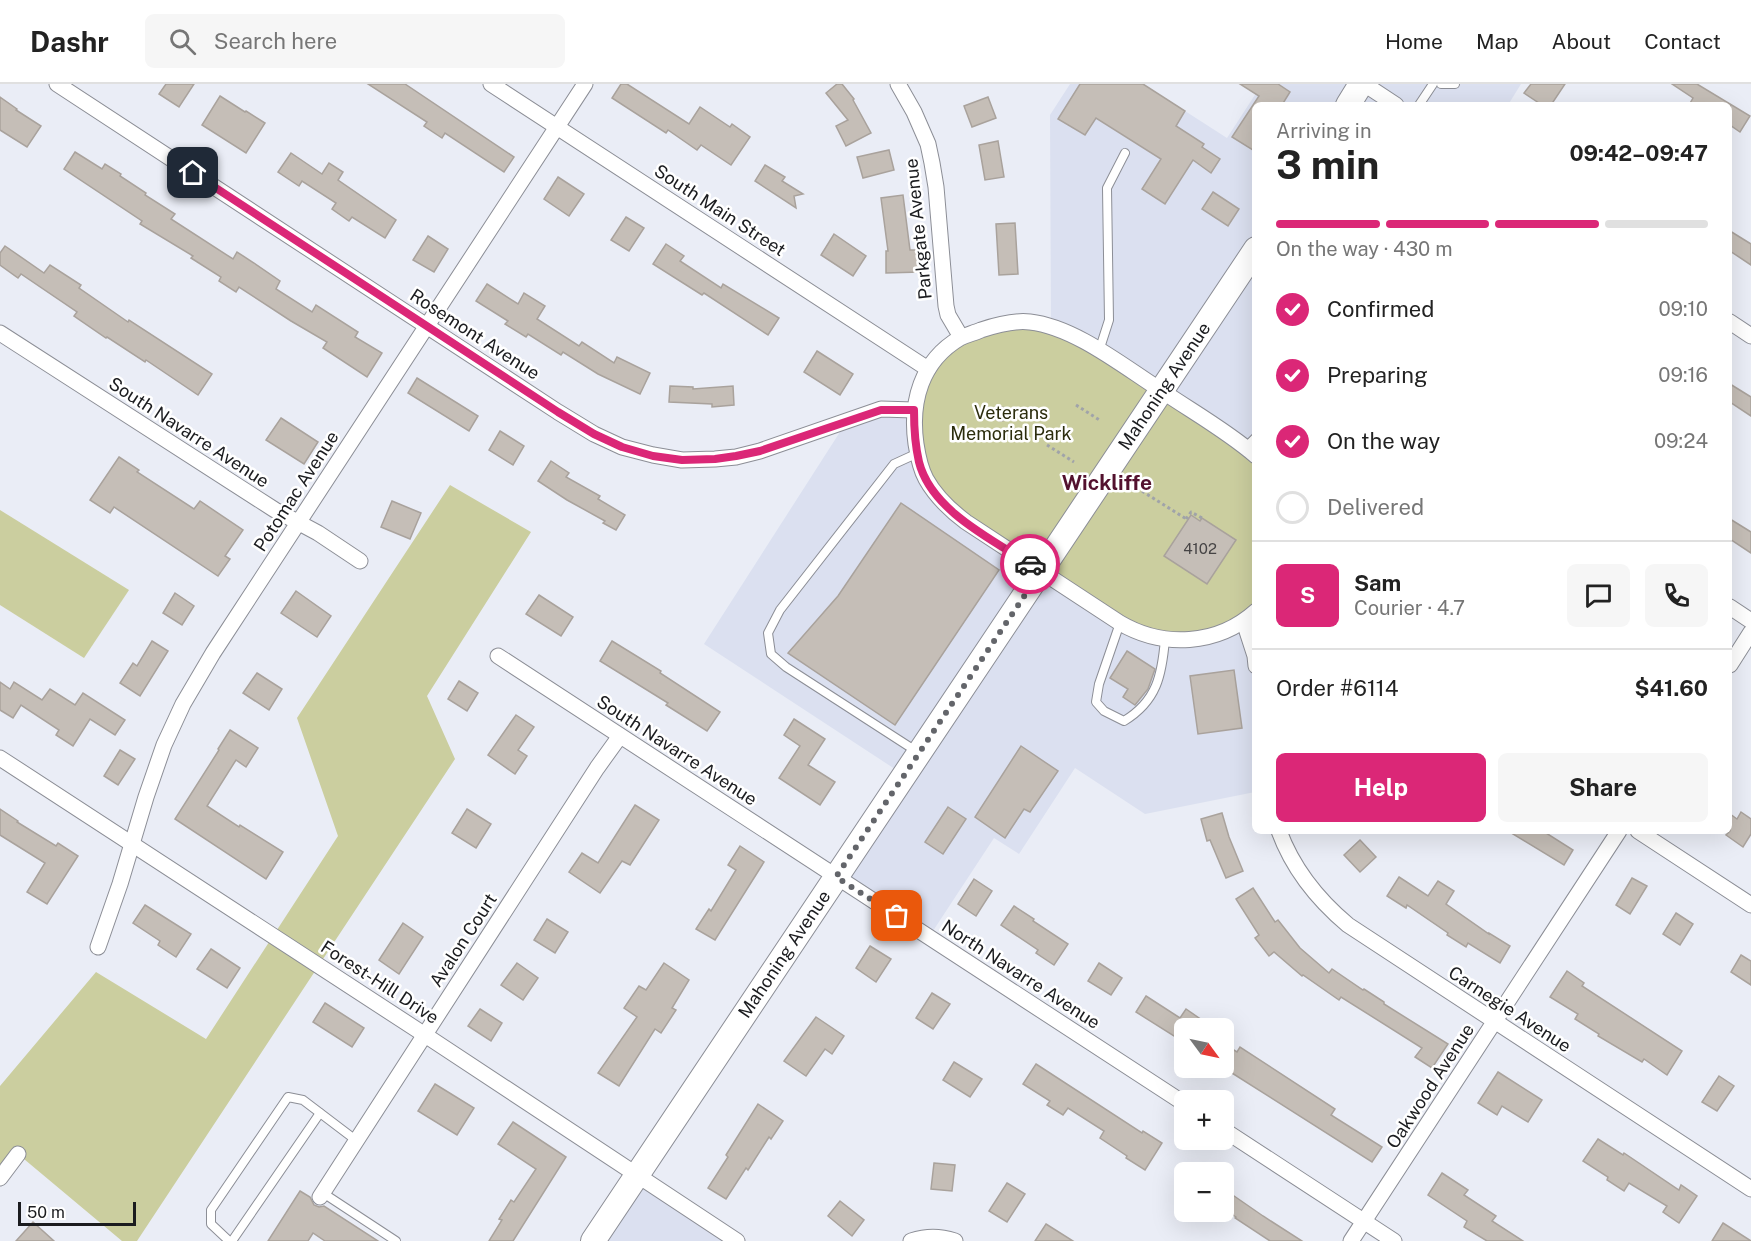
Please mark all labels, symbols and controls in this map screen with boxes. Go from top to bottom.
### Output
search box [145,14,565,68]
text: Dashr [30,25,109,58]
icon: search [166,25,199,58]
text: Search here [214,28,337,54]
text: Home [1385,29,1443,54]
text: Map [1476,29,1519,54]
text: About [1552,29,1611,54]
text: Contact [1644,29,1721,54]
text: Arriving in [1276,119,1371,143]
text: 09:42–09:47 [1569,140,1708,166]
text: 3 min [1276,142,1379,188]
pin [167,147,218,198]
icon: home [176,156,209,189]
street label: Parkgate Avenue [900,158,936,300]
street label: South Main Street [650,160,790,260]
text: On the way · 430 m [1276,237,1453,261]
street label: Rosemont Avenue [406,284,544,384]
icon: check [1276,293,1309,326]
text: Confirmed [1327,296,1434,322]
text: 09:10 [1659,297,1708,321]
street label: Mahoning Avenue [1114,318,1214,454]
icon: check [1276,359,1309,392]
text: Preparing [1327,362,1428,388]
text: 09:16 [1658,363,1708,387]
street label: South Navarre Avenue [105,372,273,492]
park label: Veterans Memorial Park [950,402,1072,444]
icon: check [1276,425,1309,458]
street label: Potomac Avenue [249,427,343,555]
text: On the way [1327,428,1440,454]
text: 09:24 [1654,429,1708,453]
district label: Wickliffe [1062,470,1152,495]
text: Delivered [1327,494,1424,520]
courier [1000,534,1060,594]
house number: 4102 [1183,540,1217,557]
icon: car [1014,548,1047,581]
button: chat [1567,564,1630,627]
button: phone [1645,564,1708,627]
text: Sam [1354,570,1401,596]
text: S [1300,582,1315,608]
text: Courier · 4.7 [1354,596,1465,620]
text: Order #6114 [1276,675,1399,701]
text: $41.60 [1635,675,1708,701]
street label: South Navarre Avenue [593,690,761,810]
button: Help [1276,753,1486,822]
button: Share [1498,753,1708,822]
street label: Mahoning Avenue [734,886,834,1022]
street label: Avalon Court [425,889,501,991]
pin [871,890,922,941]
icon: bag [880,899,913,932]
street label: North Navarre Avenue [938,915,1104,1033]
street label: Forest-Hill Drive [317,936,443,1028]
street label: Carnegie Avenue [1445,962,1575,1056]
north arrow [1174,1018,1234,1078]
map controls [1174,1018,1234,1222]
street label: Oakwood Avenue [1382,1020,1478,1152]
button: + [1174,1090,1234,1150]
button: − [1174,1162,1234,1222]
scale bar [18,1199,136,1226]
text: 50 m [27,1203,65,1222]

